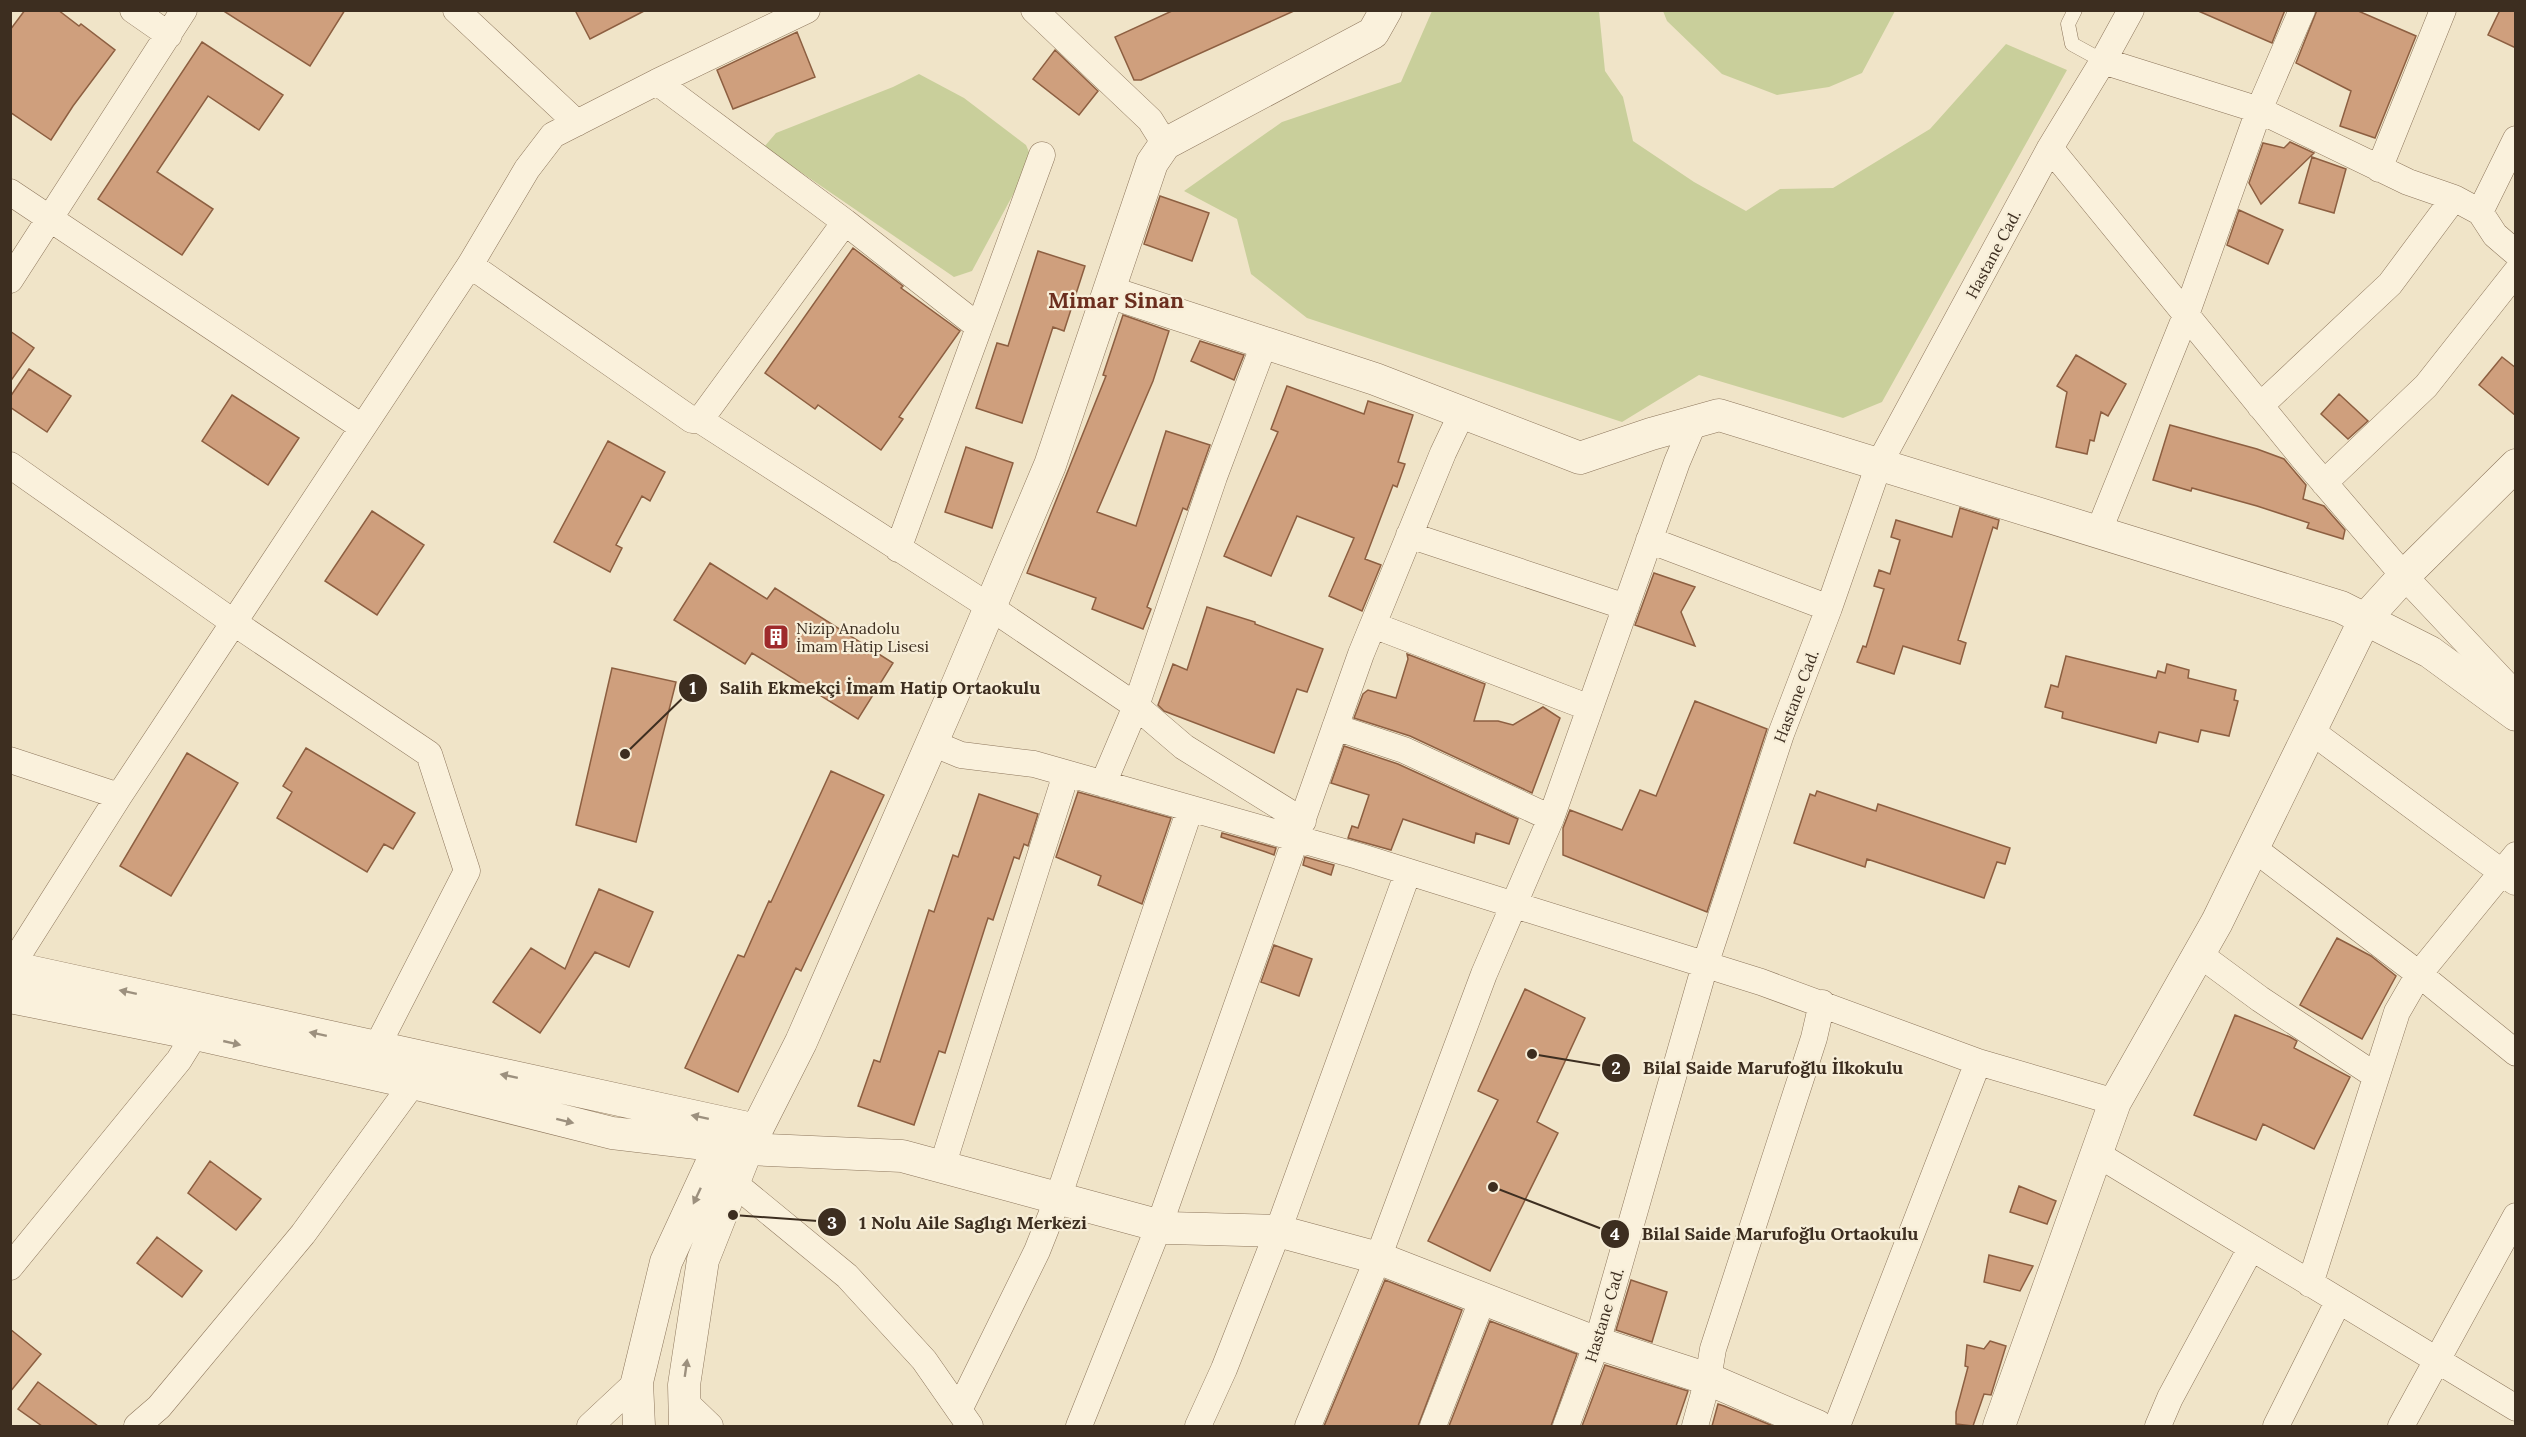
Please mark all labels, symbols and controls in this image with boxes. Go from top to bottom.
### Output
street label: Hastane Cad. [1961,206,2025,302]
district label: Mimar Sinan [1048,286,1184,314]
place label: Nizip Anadolu İmam Hatip Lisesi [796,618,929,656]
building icon: Nizip Anadolu İmam Hatip Lisesi [761,622,791,652]
street label: Hastane Cad. [1769,647,1823,745]
callout: Salih Ekmekçi İmam Hatip Ortaokulu [678,670,1052,706]
text: 1 [689,676,697,699]
text: Salih Ekmekçi İmam Hatip Ortaokulu [720,676,1040,699]
one-way arrow [119,987,137,997]
one-way arrow [309,1029,328,1038]
one-way arrow [223,1038,241,1048]
callout: Bilal Saide Marufoğlu İlkokulu [1601,1050,1916,1086]
text: 2 [1611,1056,1621,1079]
text: Bilal Saide Marufoğlu İlkokulu [1643,1056,1903,1079]
one-way arrow [499,1071,518,1080]
one-way arrow [690,1112,709,1121]
one-way arrow [556,1117,574,1127]
one-way arrow [693,1188,702,1205]
callout: 1 Nolu Aile Saglıgı Merkezi [817,1204,1099,1240]
text: 3 [827,1211,837,1234]
text: 1 Nolu Aile Saglıgı Merkezi [859,1211,1087,1234]
callout: Bilal Saide Marufoğlu Ortaokulu [1600,1216,1931,1252]
text: 4 [1610,1222,1620,1245]
text: Bilal Saide Marufoğlu Ortaokulu [1642,1222,1918,1245]
street label: Hastane Cad. [1580,1265,1628,1365]
one-way arrow [682,1359,691,1378]

